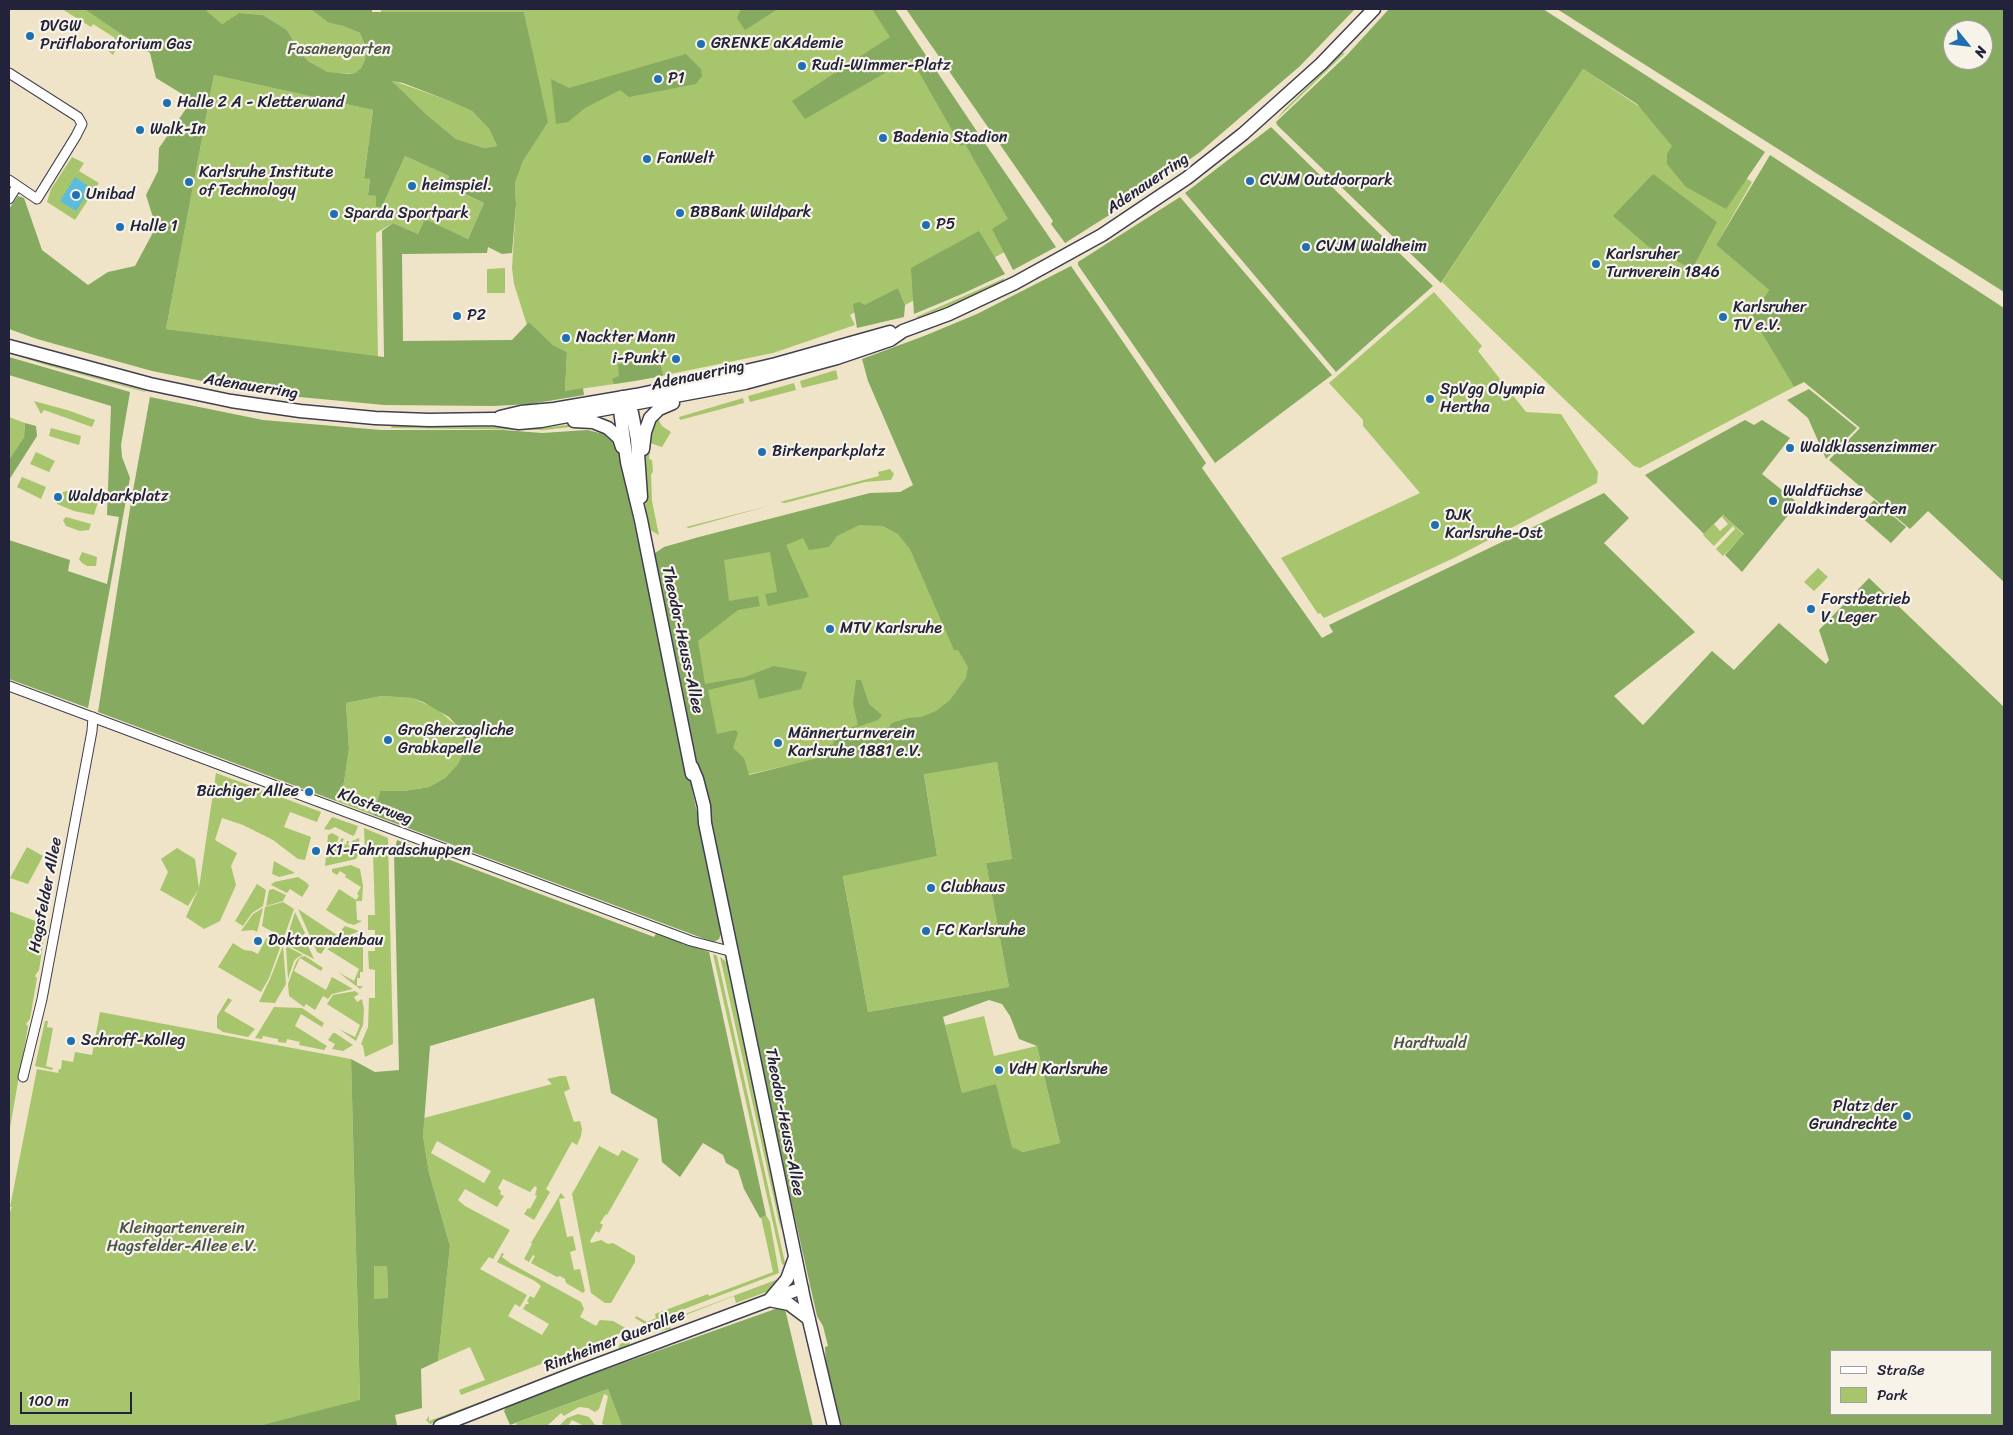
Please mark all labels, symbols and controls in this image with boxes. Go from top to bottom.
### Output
place label: DVGW Prüflaboratorium Gas [40,17,192,55]
north arrow [1943,20,1993,70]
marker: DVGW Prüflaboratorium Gas [24,30,36,42]
place label: GRENKE aKAdemie [711,34,843,54]
marker: GRENKE aKAdemie [695,38,707,50]
park label: Fasanengarten [287,40,391,60]
text: N [1967,42,1994,62]
place label: Rudi-Wimmer-Platz [812,56,951,76]
marker: Rudi-Wimmer-Platz [796,60,808,72]
place label: P1 [668,69,685,89]
marker: P1 [652,73,664,85]
place label: Halle 2 A - Kletterwand [177,93,344,113]
marker: Halle 2 A - Kletterwand [161,97,173,109]
place label: Walk-In [150,120,206,140]
marker: Walk-In [134,124,146,136]
place label: Badenia Stadion [893,128,1008,148]
marker: Badenia Stadion [877,132,889,144]
place label: FanWelt [657,149,714,169]
street label: Adenauerring [1103,150,1193,218]
marker: FanWelt [641,153,653,165]
place label: Karlsruhe Institute of Technology [199,163,333,201]
place label: CVJM Outdoorpark [1260,171,1393,191]
marker: CVJM Outdoorpark [1244,175,1256,187]
marker: Karlsruhe Institute of Technology [183,176,195,188]
place label: heimspiel. [422,176,492,196]
marker: heimspiel. [406,180,418,192]
place label: Unibad [86,185,135,205]
marker: Unibad [70,189,82,201]
place label: BBBank Wildpark [690,203,811,223]
place label: Sparda Sportpark [344,204,469,224]
marker: BBBank Wildpark [674,207,686,219]
marker: Sparda Sportpark [328,208,340,220]
place label: P5 [936,215,955,235]
place label: Halle 1 [130,217,178,237]
marker: P5 [920,219,932,231]
marker: Halle 1 [114,221,126,233]
place label: CVJM Waldheim [1316,237,1427,257]
marker: CVJM Waldheim [1300,241,1312,253]
place label: Karlsruher Turnverein 1846 [1606,245,1720,283]
marker: Karlsruher Turnverein 1846 [1590,258,1602,270]
place label: Karlsruher TV e.V. [1733,298,1806,336]
place label: P2 [467,306,486,326]
marker: P2 [451,310,463,322]
marker: Karlsruher TV e.V. [1717,311,1729,323]
place label: Nackter Mann [576,328,675,348]
marker: Nackter Mann [560,332,572,344]
place label: i-Punkt [612,349,666,369]
marker: i-Punkt [670,353,682,365]
street label: Adenauerring [650,357,746,395]
street label: Adenauerring [203,370,299,404]
place label: SpVgg Olympia Hertha [1440,380,1545,418]
marker: SpVgg Olympia Hertha [1424,393,1436,405]
place label: Waldklassenzimmer [1800,438,1936,458]
place label: Birkenparkplatz [772,442,885,462]
marker: Waldklassenzimmer [1784,442,1796,454]
marker: Birkenparkplatz [756,446,768,458]
place label: Waldfüchse Waldkindergarten [1783,482,1907,520]
place label: Waldparkplatz [68,487,169,507]
marker: Waldparkplatz [52,491,64,503]
marker: Waldfüchse Waldkindergarten [1767,495,1779,507]
place label: DJK Karlsruhe-Ost [1445,506,1543,544]
marker: DJK Karlsruhe-Ost [1429,519,1441,531]
street label: Theodor-Heuss-Allee [657,564,707,716]
place label: Forstbetrieb V. Leger [1821,590,1910,628]
marker: Forstbetrieb V. Leger [1805,603,1817,615]
place label: MTV Karlsruhe [840,619,942,639]
marker: MTV Karlsruhe [824,623,836,635]
place label: Großherzogliche Grabkapelle [398,721,514,759]
place label: Männerturnverein Karlsruhe 1881 e.V. [788,724,922,762]
marker: Großherzogliche Grabkapelle [382,734,394,746]
marker: Männerturnverein Karlsruhe 1881 e.V. [772,737,784,749]
place label: Büchiger Allee [196,782,299,802]
street label: Klosterweg [335,785,415,829]
marker: Büchiger Allee [303,786,315,798]
street label: Hagsfelder Allee [25,836,67,954]
place label: K1-Fahrradschuppen [326,841,471,861]
marker: K1-Fahrradschuppen [310,845,322,857]
place label: Clubhaus [941,878,1005,898]
marker: Clubhaus [925,882,937,894]
place label: FC Karlsruhe [936,921,1026,941]
marker: FC Karlsruhe [920,925,932,937]
place label: Doktorandenbau [268,931,383,951]
marker: Doktorandenbau [252,935,264,947]
place label: Schroff-Kolleg [81,1031,186,1051]
park label: Hardtwald [1394,1034,1466,1054]
marker: Schroff-Kolleg [65,1035,77,1047]
street label: Theodor-Heuss-Allee [760,1046,808,1198]
place label: VdH Karlsruhe [1009,1060,1108,1080]
marker: VdH Karlsruhe [993,1064,1005,1076]
place label: Platz der Grundrechte [1809,1097,1897,1135]
marker: Platz der Grundrechte [1901,1110,1913,1122]
park label: Kleingartenverein Hagsfelder-Allee e.V. [107,1219,257,1257]
street label: Rintheimer Querallee [542,1305,688,1377]
legend [1830,1350,1993,1415]
text: Straße [1877,1357,1925,1383]
scale bar [22,1382,135,1414]
text: Park [1877,1382,1908,1408]
text: 100 m [28,1388,69,1414]

